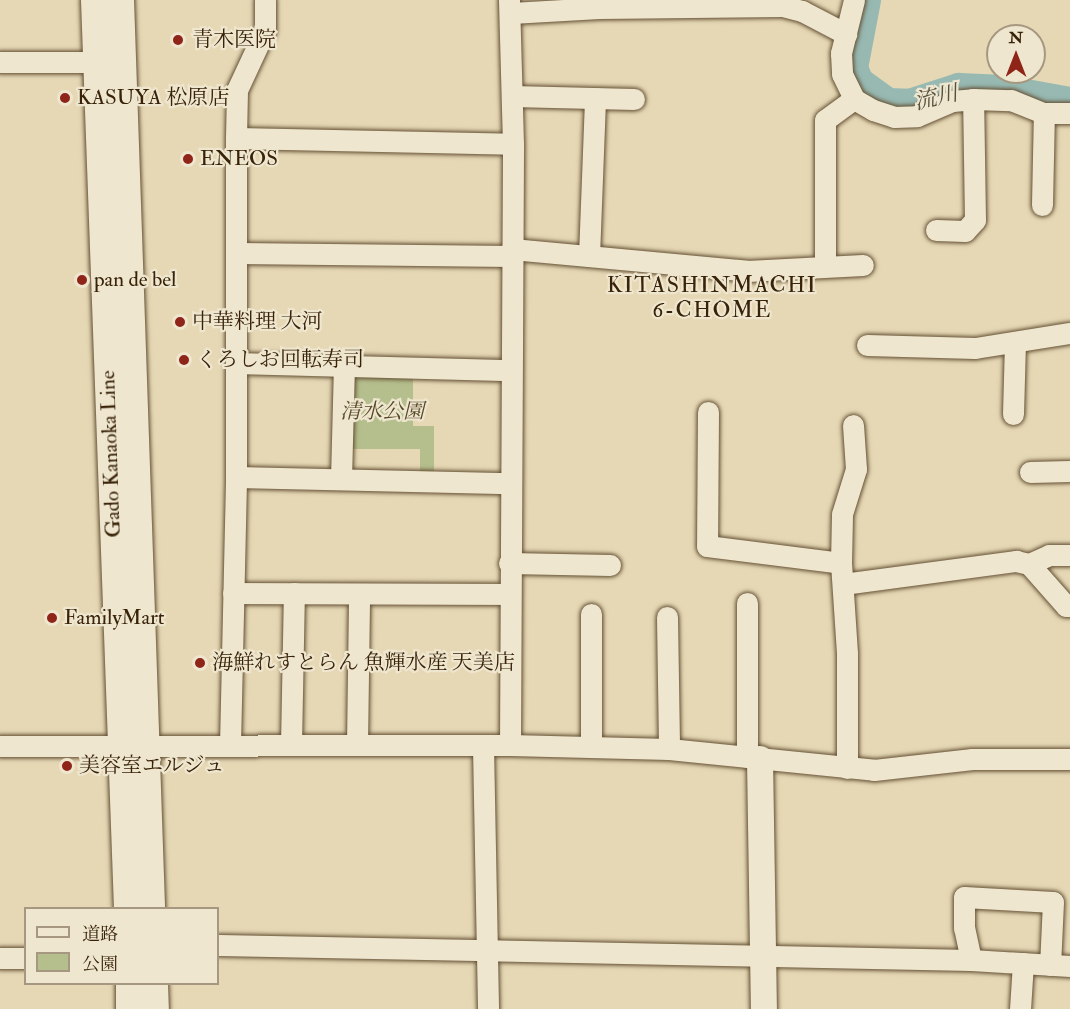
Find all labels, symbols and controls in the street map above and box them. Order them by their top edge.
north arrow [986,24,1046,84]
place label: 青木医院 [192,27,276,53]
text: N [1009,28,1023,48]
marker: 青木医院 [169,31,187,49]
water label: 流川 [912,80,960,116]
place label: KASUYA 松原店 [77,85,229,111]
marker: KASUYA 松原店 [58,91,72,105]
place label: ENEOS [200,146,278,172]
marker: ENEOS [181,152,195,166]
place label: pan de bel [94,267,176,293]
district label: KITASHINMACHI 6-CHOME [607,272,817,324]
marker: pan de bel [75,273,89,287]
place label: 中華料理 大河 [192,309,322,335]
marker: 中華料理 大河 [173,315,187,329]
place label: くろしお回転寿司 [196,347,364,373]
marker: くろしお回転寿司 [177,353,191,367]
street label: Gado Kanaoka Line [95,370,127,538]
park label: 清水公園 [340,399,424,425]
place label: FamilyMart [64,605,165,631]
marker: FamilyMart [45,611,59,625]
place label: 海鮮れすとらん 魚輝水産 天美店 [212,650,515,676]
marker: 海鮮れすとらん 魚輝水産 天美店 [193,656,207,670]
place label: 美容室エルジュ [79,753,226,779]
marker: 美容室エルジュ [60,759,74,773]
legend [24,907,219,985]
text: 道路 [82,923,118,946]
text: 公園 [82,953,118,976]

